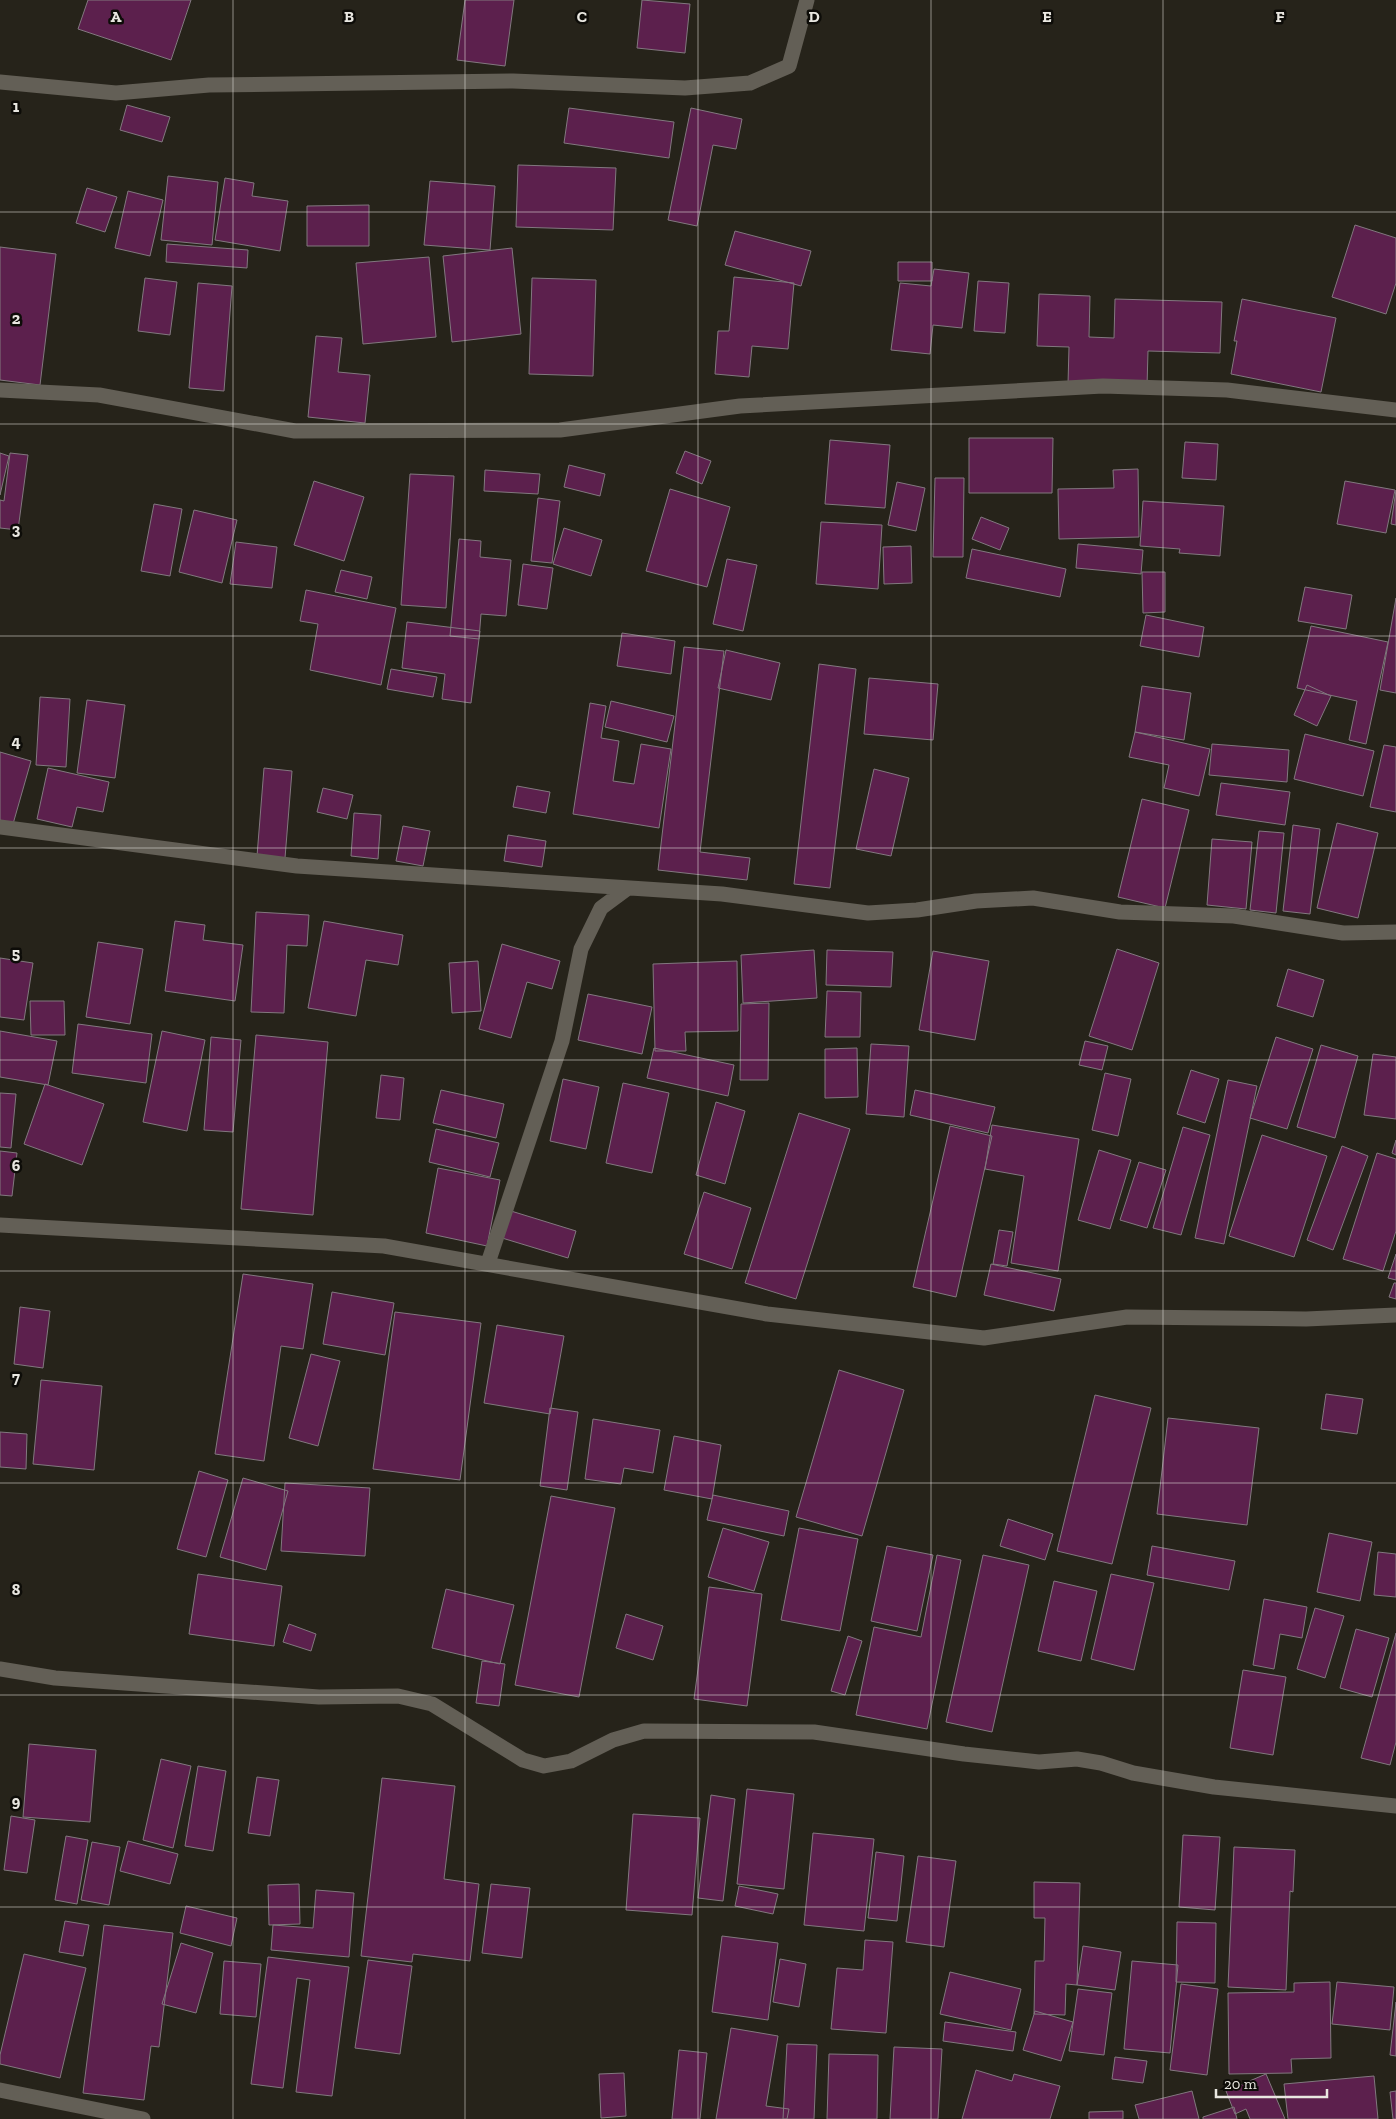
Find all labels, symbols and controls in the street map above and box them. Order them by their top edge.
text: A [111,7,122,26]
text: B [344,7,354,26]
text: C [577,7,587,26]
text: D [808,7,820,26]
text: E [1042,7,1052,26]
text: F [1275,7,1285,26]
text: 1 [13,97,20,116]
text: 2 [12,309,21,328]
text: 3 [12,520,21,539]
text: 4 [11,732,21,751]
text: 5 [12,944,20,963]
text: 6 [12,1156,21,1175]
text: 7 [12,1368,20,1387]
text: 8 [12,1580,21,1599]
text: 9 [12,1792,21,1811]
scale bar [1216,2066,1327,2098]
text: 20 m [1224,2075,1257,2093]

